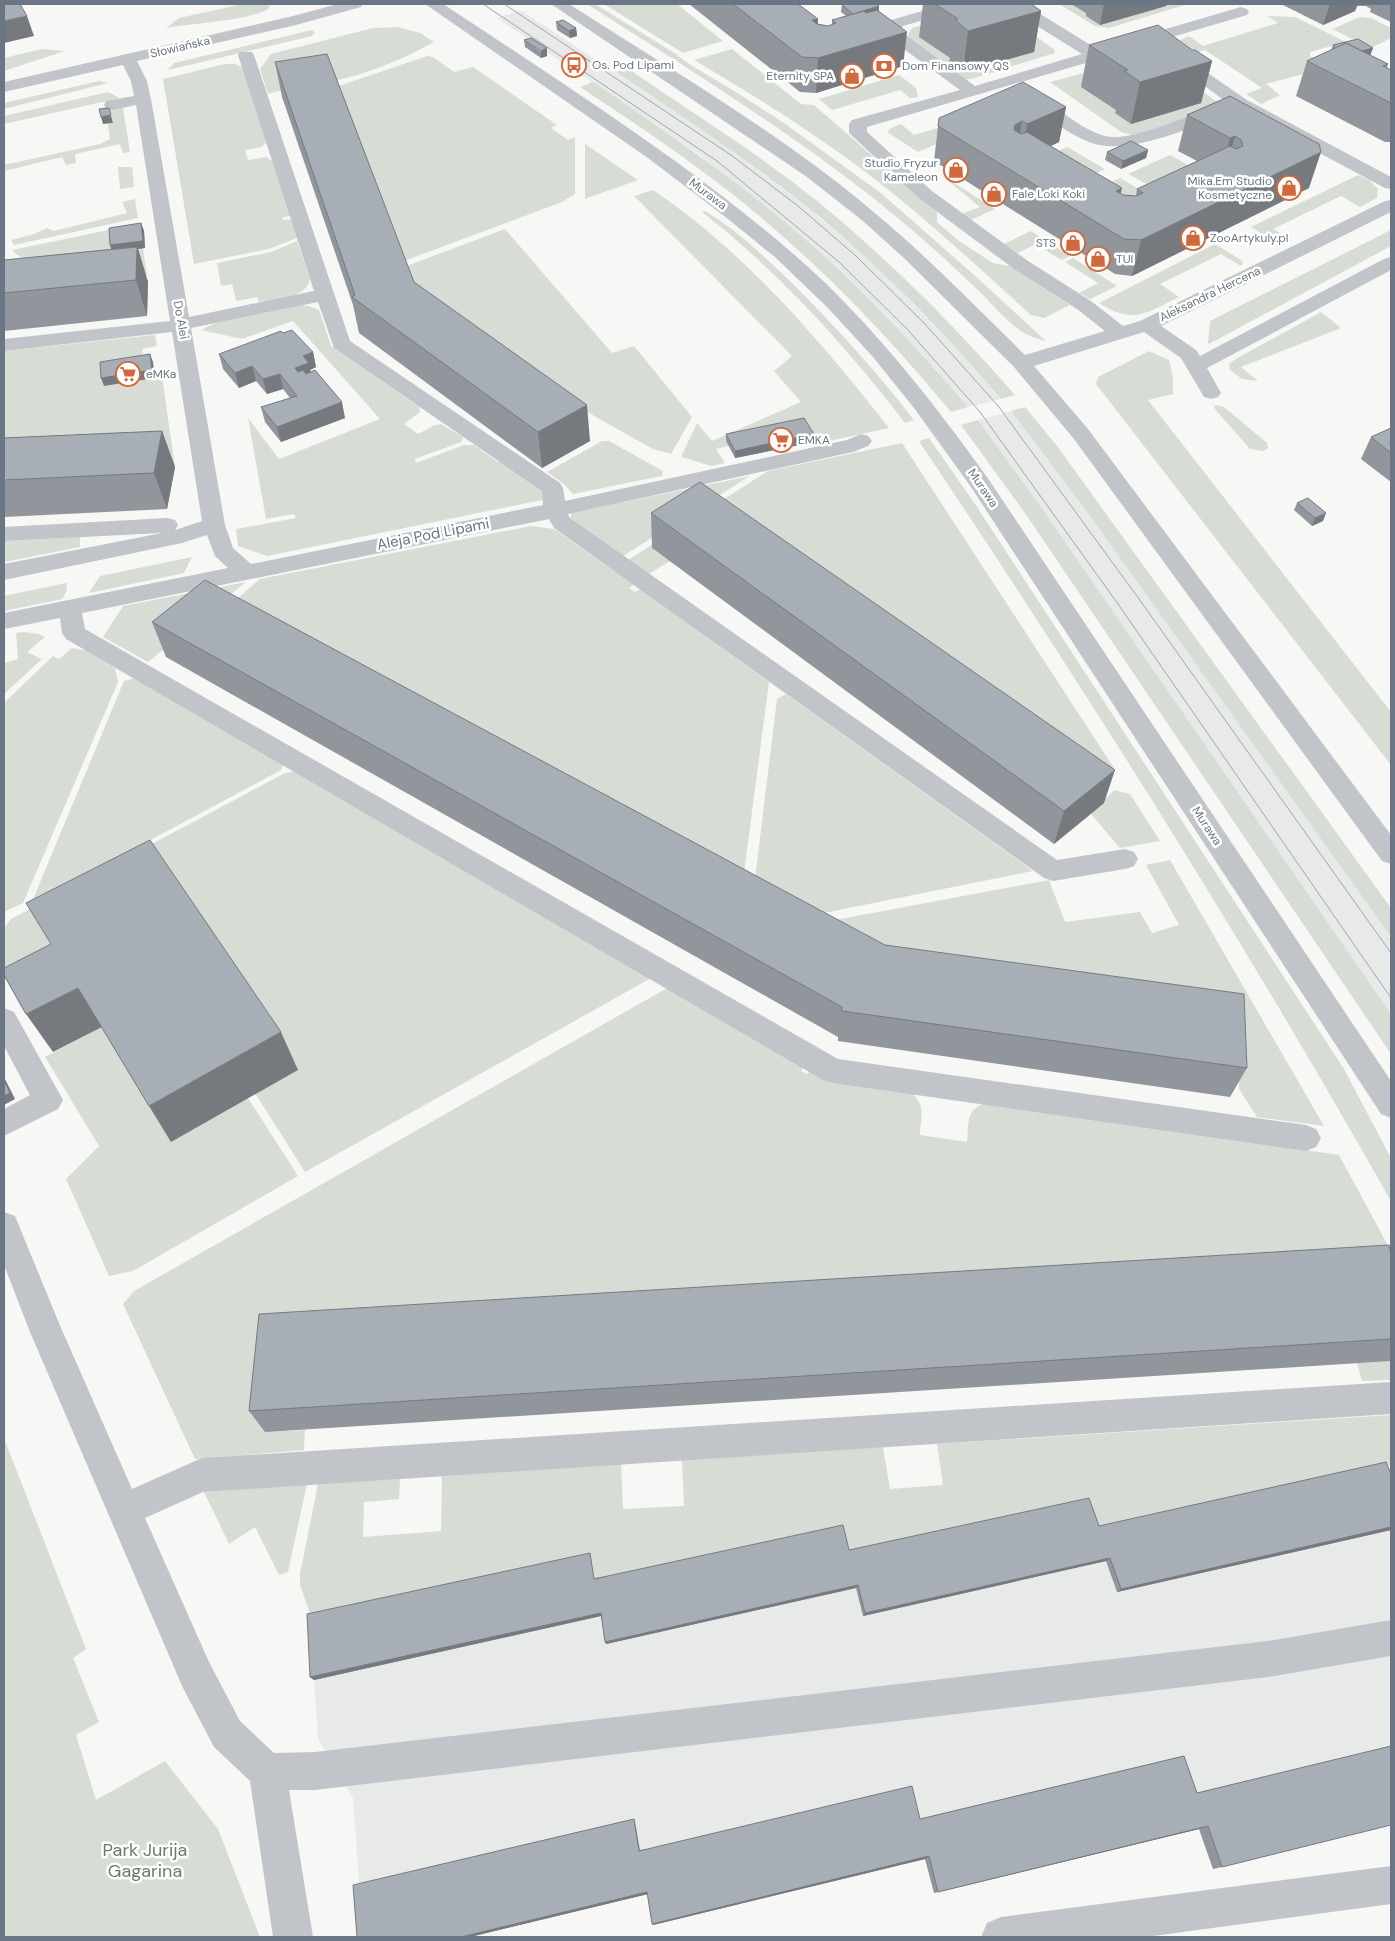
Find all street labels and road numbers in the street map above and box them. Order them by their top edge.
street label: Słowiańska [149,32,211,62]
street label: Murawa [686,175,730,213]
street label: Aleksandra Hercena [1157,263,1263,325]
street label: Do Alei [170,299,192,341]
street label: Murawa [964,466,1002,510]
street label: Aleja Pod Lipami [375,513,491,555]
street label: Murawa [1189,803,1225,849]

